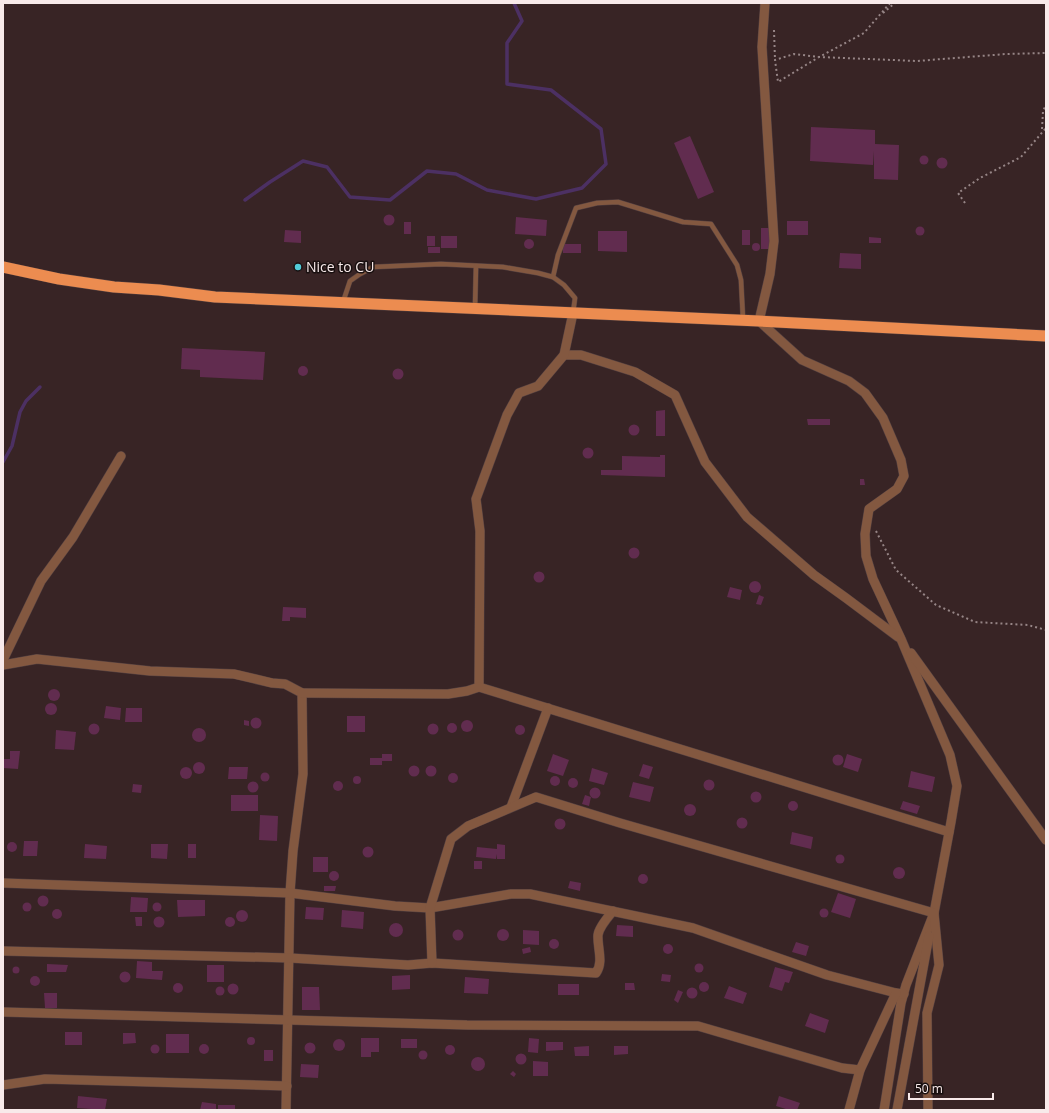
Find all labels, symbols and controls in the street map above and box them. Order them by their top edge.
place label: Nice to CU [306,257,374,276]
marker: Nice to CU [293,262,303,272]
scale bar [909,1075,993,1101]
text: 50 m [915,1080,943,1097]

